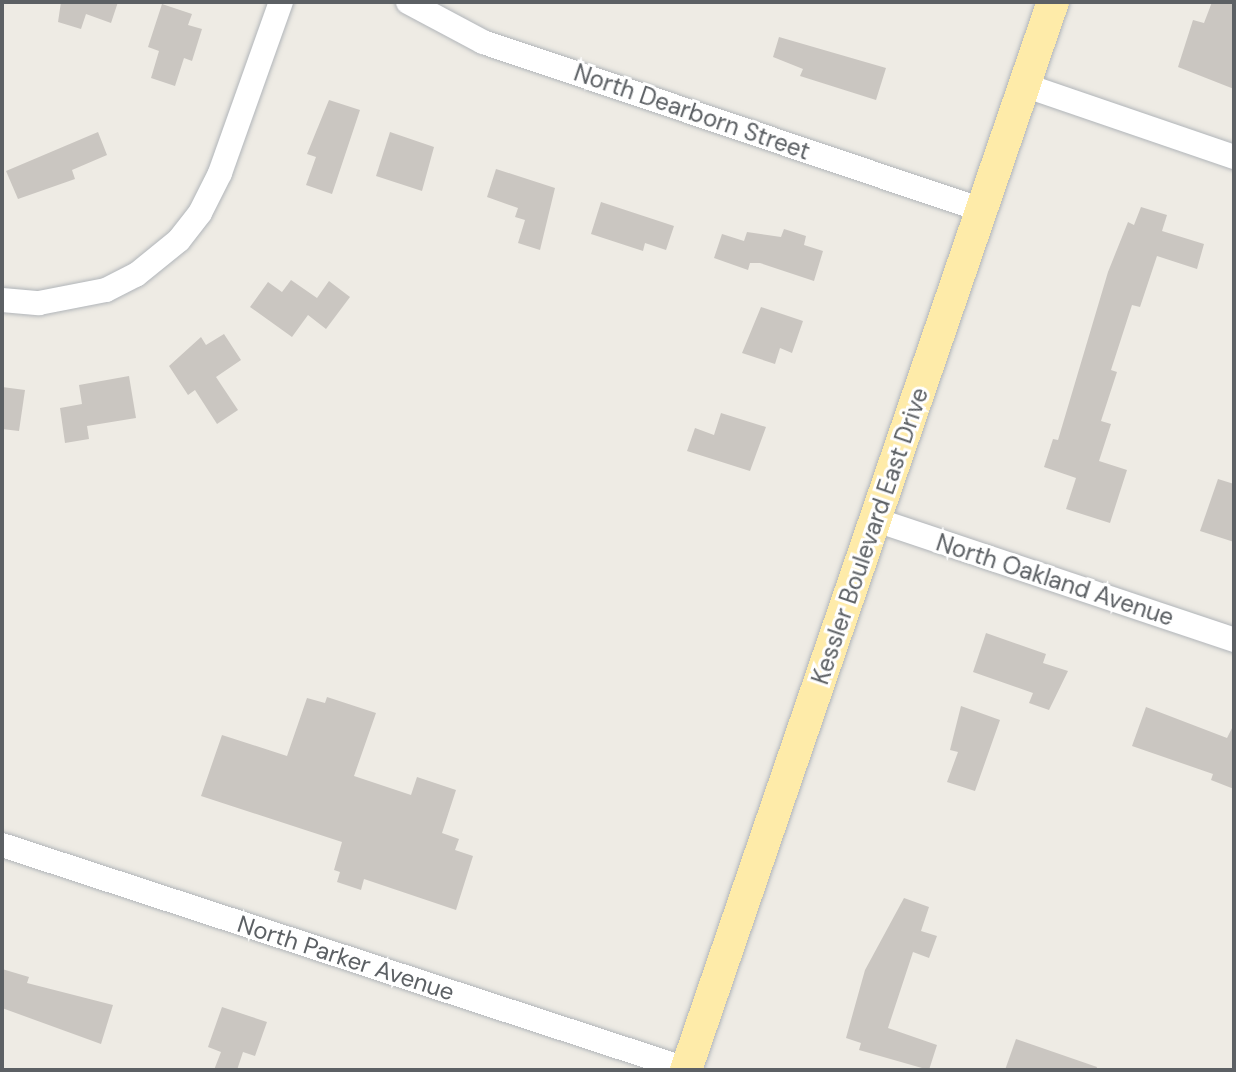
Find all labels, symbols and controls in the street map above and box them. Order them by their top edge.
street label: North Dearborn Street [570,58,814,166]
street label: Kessler Boulevard East Drive [806,384,934,688]
street label: North Oakland Avenue [933,528,1177,632]
street label: North Parker Avenue [234,909,458,1007]

